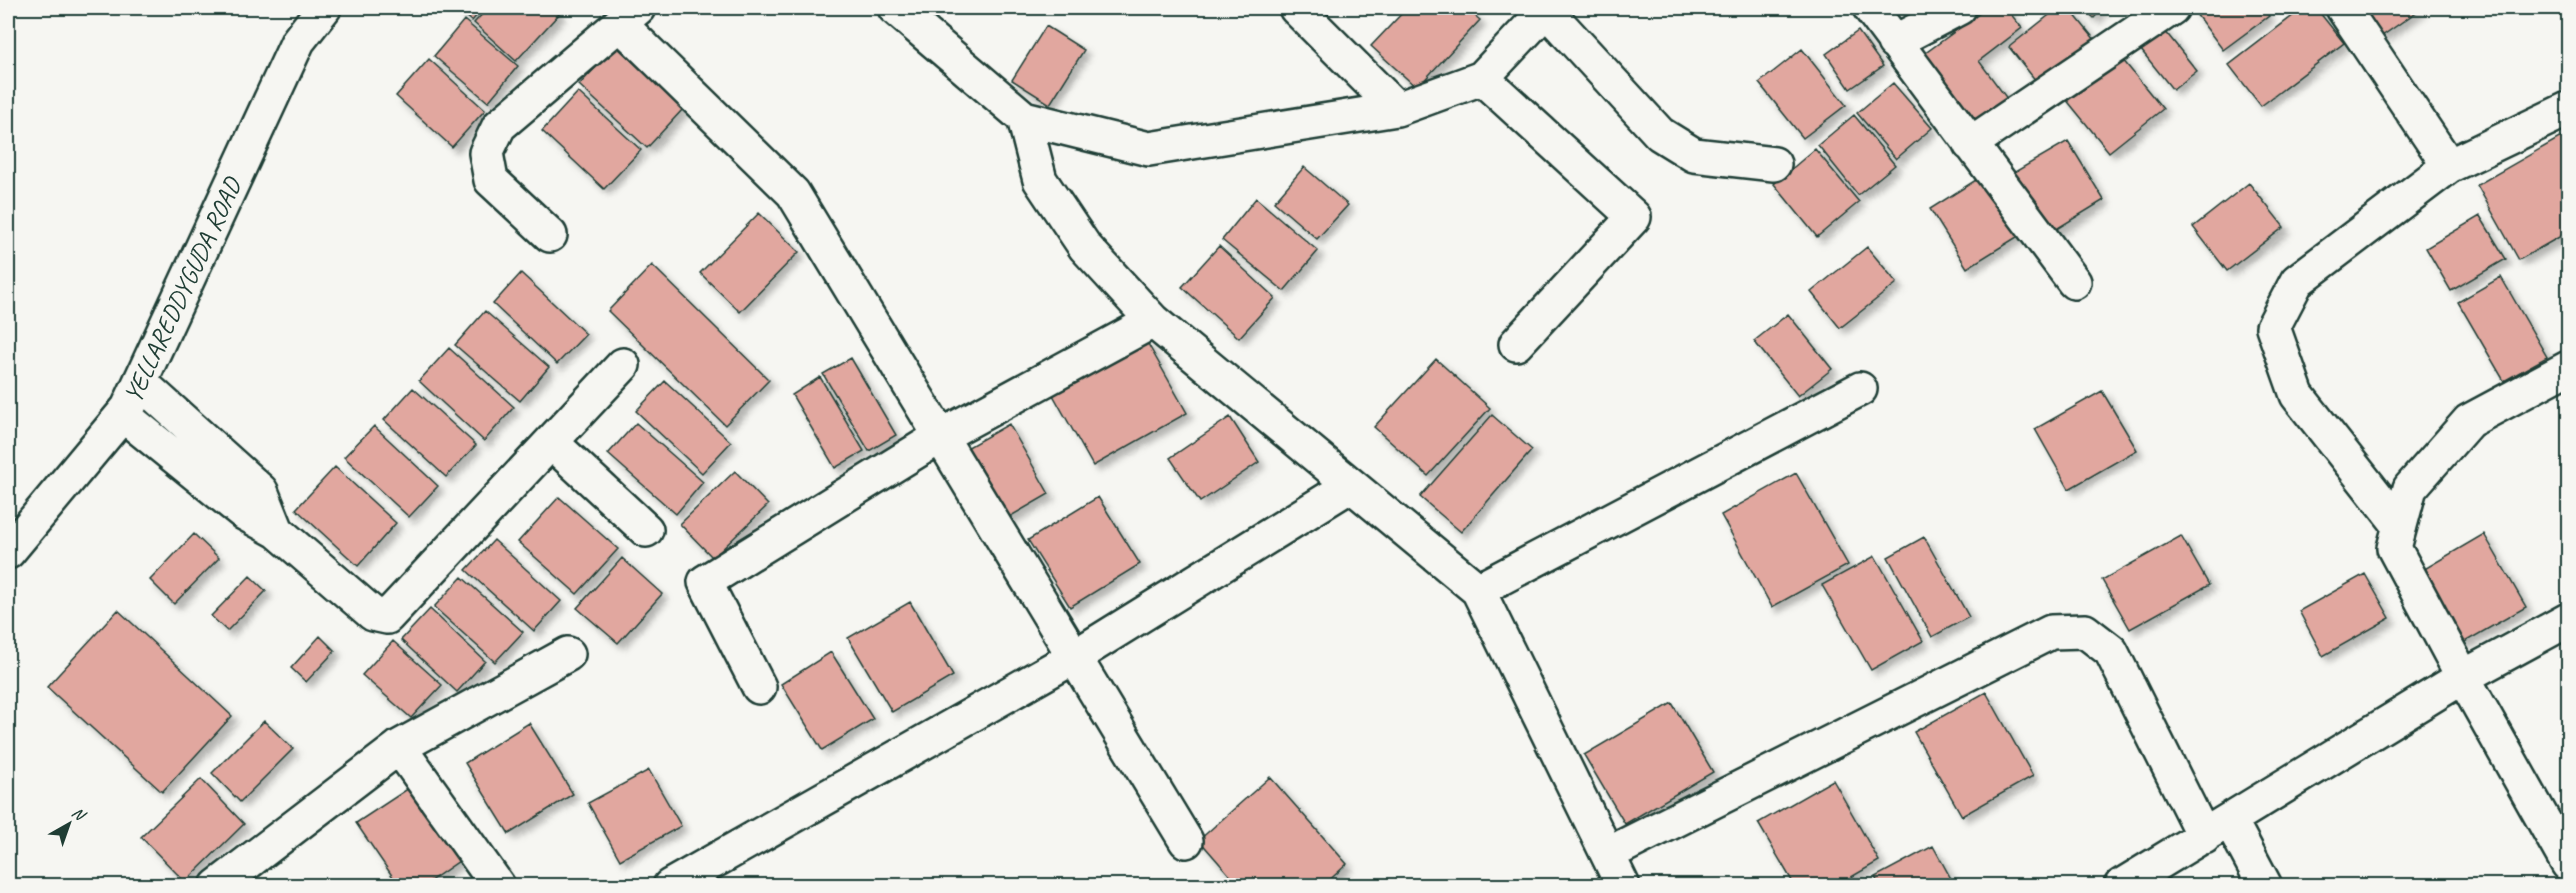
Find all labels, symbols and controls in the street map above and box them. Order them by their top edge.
street label: YELLAREDDYGUDA ROAD [116,171,250,408]
north arrow [39,794,99,854]
text: N [68,802,91,826]

